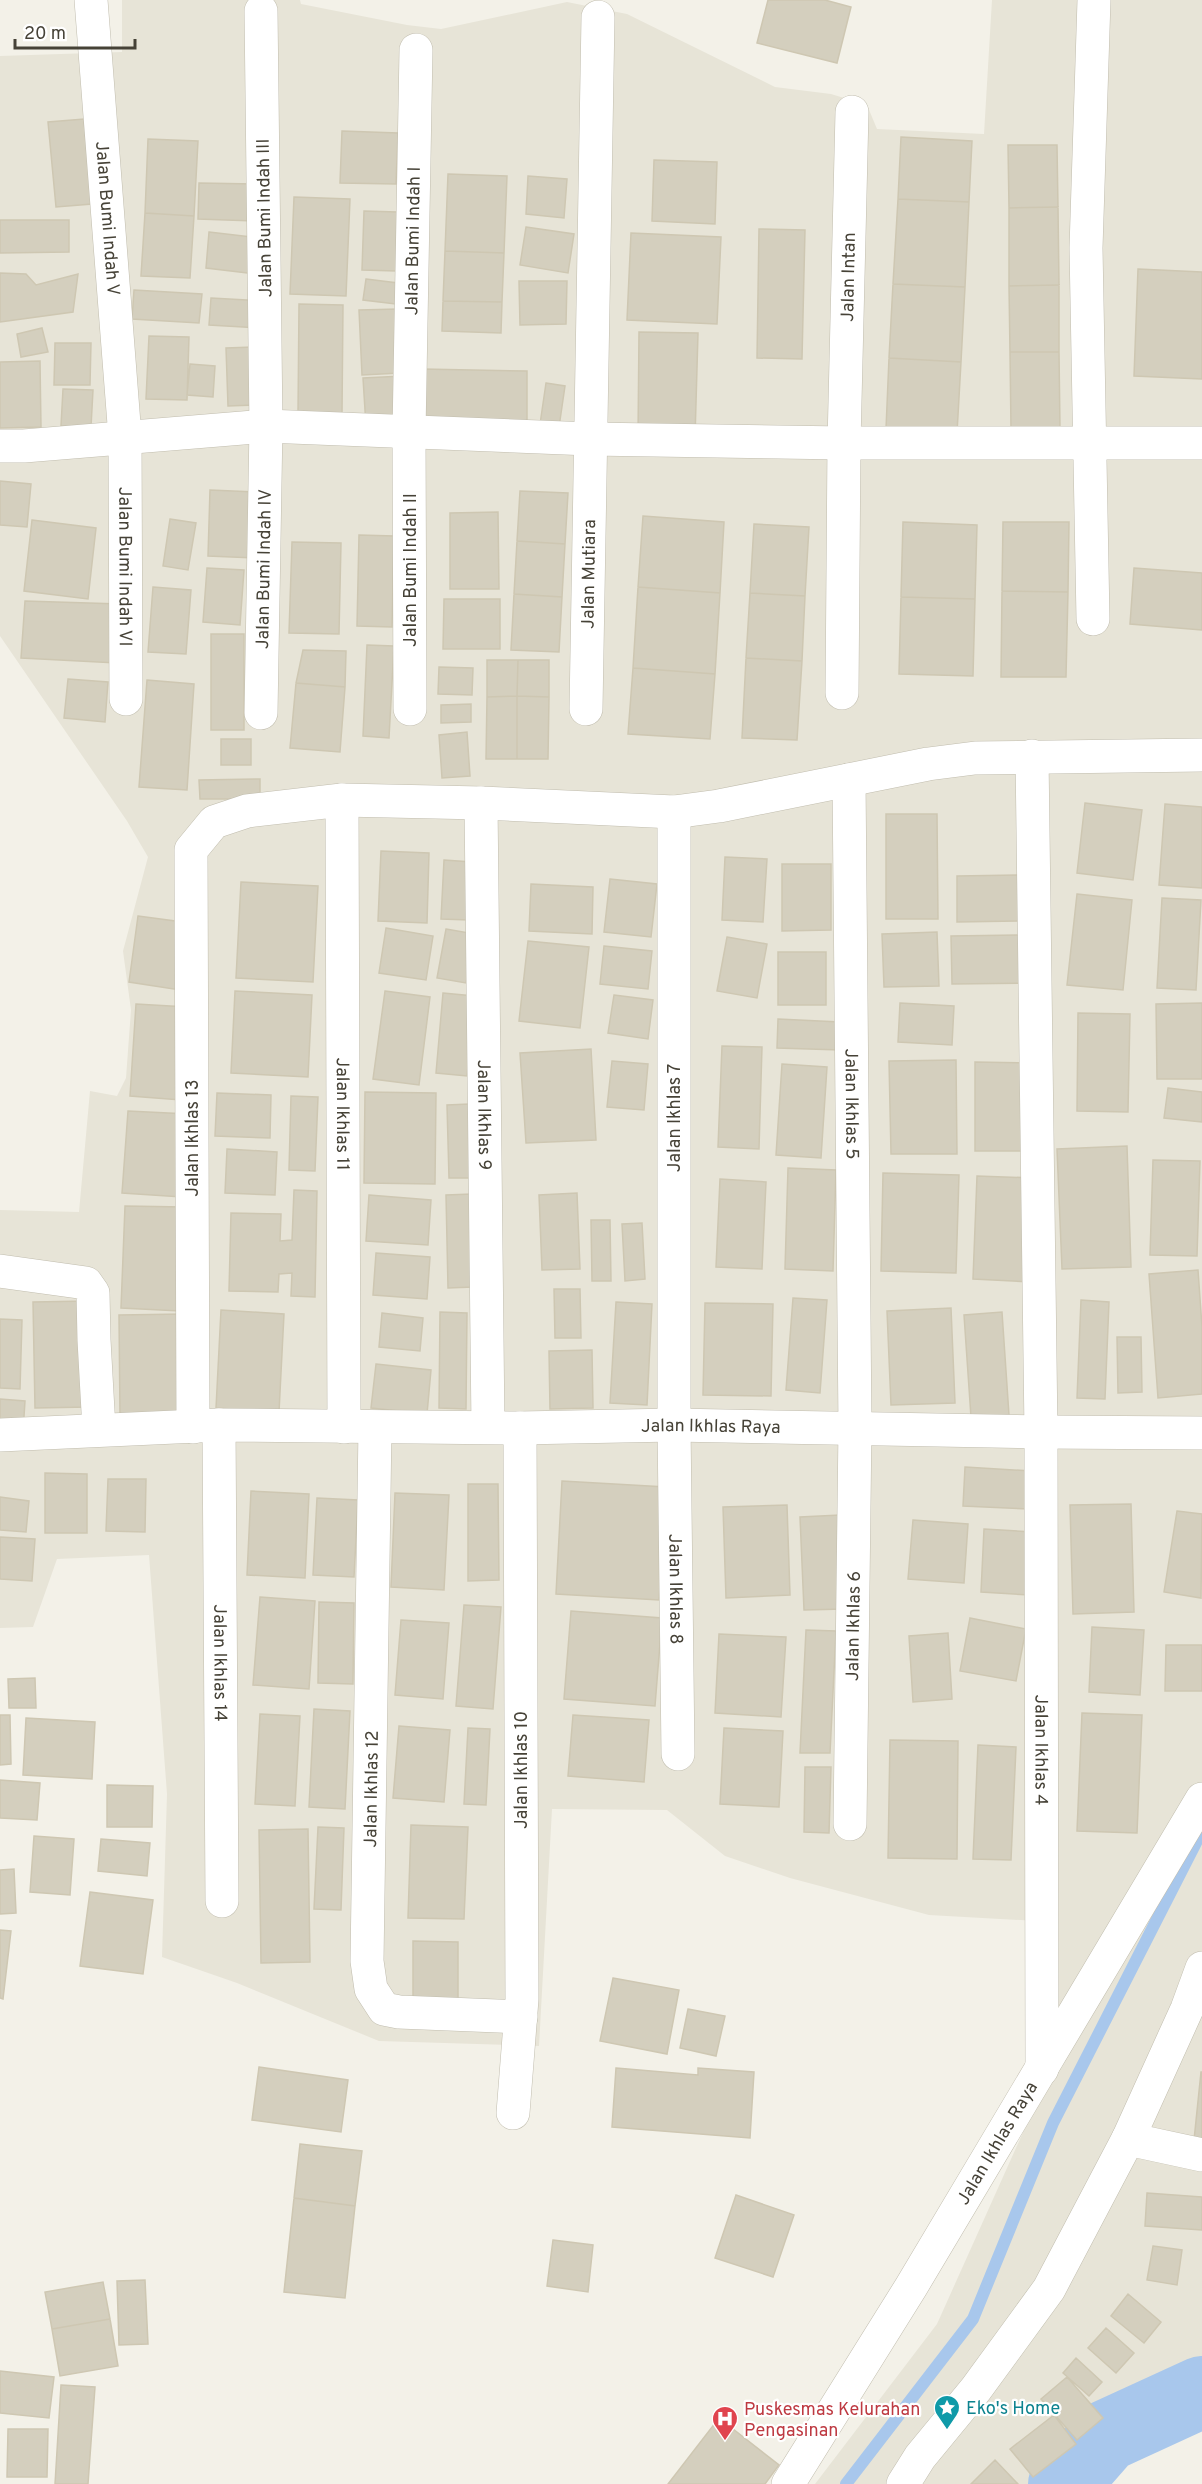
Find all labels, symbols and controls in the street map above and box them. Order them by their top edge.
scale bar [15,12,135,50]
text: 20 m [24,23,66,46]
street label: Jalan Bumi Indah III [253,138,278,298]
street label: Jalan Bumi Indah V [89,140,124,296]
street label: Jalan Bumi Indah I [401,166,427,316]
street label: Jalan Intan [837,232,862,322]
street label: Jalan Bumi Indah VI [112,487,136,647]
street label: Jalan Bumi Indah IV [252,489,278,649]
street label: Jalan Bumi Indah II [400,493,423,647]
street label: Jalan Mutiara [577,519,602,629]
street label: Jalan Ikhlas 5 [838,1048,863,1160]
street label: Jalan Ikhlas 11 [330,1057,353,1171]
street label: Jalan Ikhlas 9 [471,1060,495,1170]
street label: Jalan Ikhlas 7 [664,1064,687,1172]
street label: Jalan Ikhlas 13 [182,1079,205,1197]
street label: Jalan Ikhlas Raya [641,1415,781,1440]
street label: Jalan Ikhlas 8 [662,1533,687,1645]
street label: Jalan Ikhlas 6 [842,1571,867,1681]
street label: Jalan Ikhlas 14 [207,1604,231,1722]
street label: Jalan Ikhlas 4 [1028,1694,1052,1805]
street label: Jalan Ikhlas 10 [511,1711,534,1829]
street label: Jalan Ikhlas 12 [360,1730,385,1848]
street label: Jalan Ikhlas Raya [953,2078,1044,2210]
place icon: Eko's Home [932,2393,962,2431]
place label: Eko's Home [966,2398,1060,2421]
place label: Puskesmas Kelurahan Pengasinan [744,2399,920,2443]
hospital icon: Puskesmas Kelurahan Pengasinan [710,2404,740,2442]

